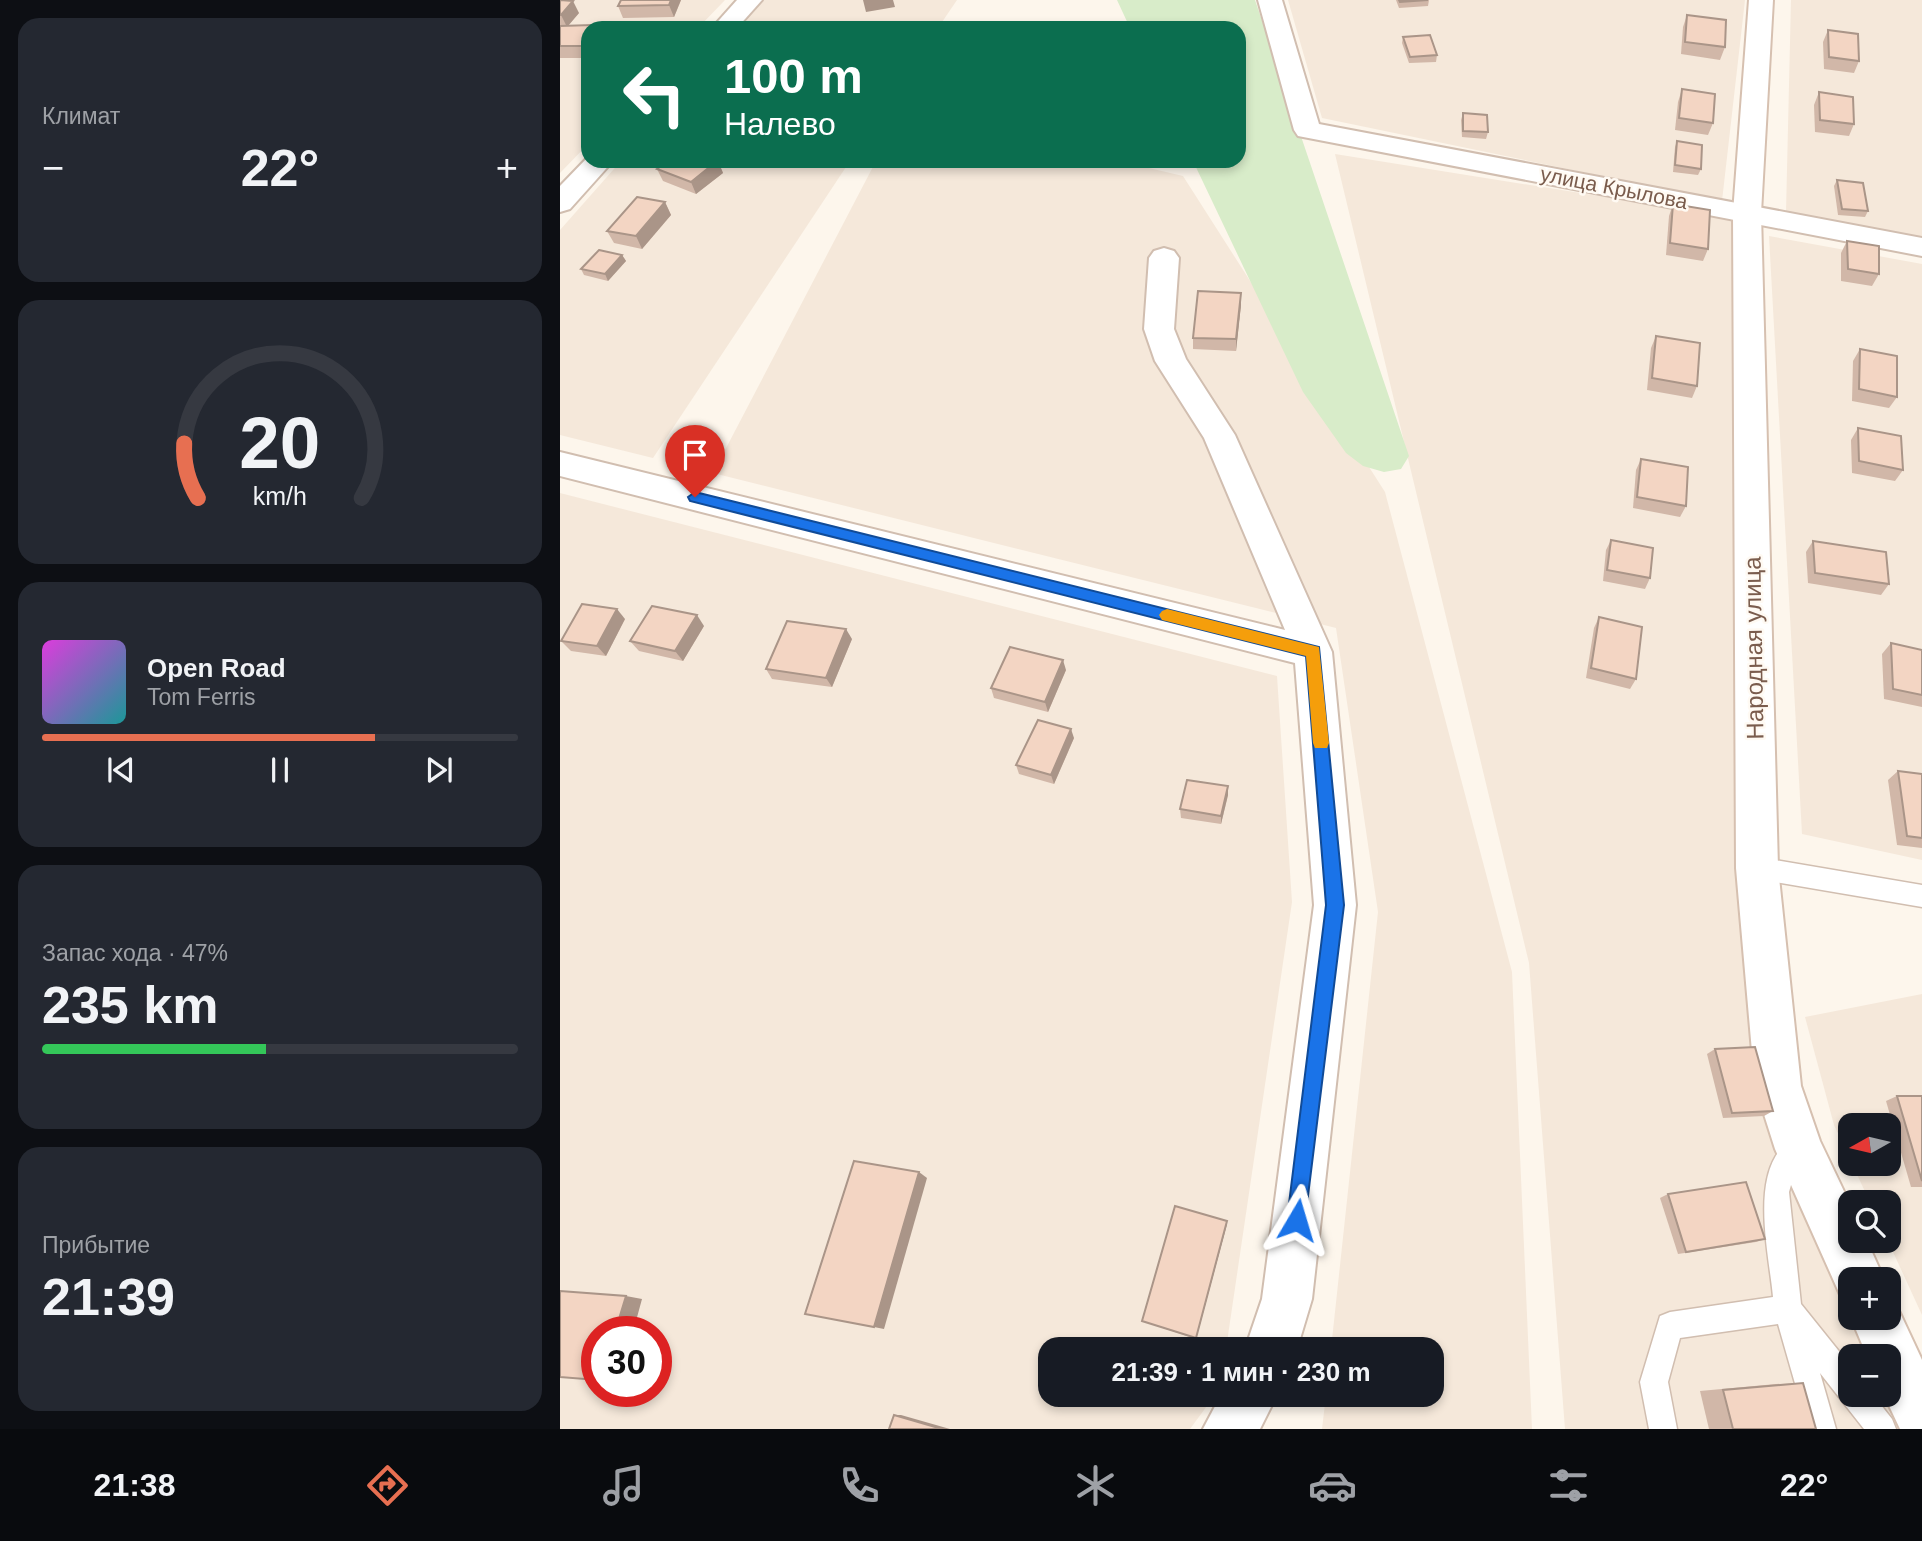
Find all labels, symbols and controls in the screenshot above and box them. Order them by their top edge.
icon: left [609,49,700,140]
text: 100 m [724,49,863,103]
text: Климат [42,103,120,129]
text: Налево [724,106,836,142]
text: 22° [241,139,319,197]
text: − [42,147,64,189]
text: + [496,147,518,189]
street label: улица Крылова [1539,162,1690,213]
text: 20 [240,403,320,484]
pin [665,425,725,497]
icon: arrive [676,436,714,474]
text: km/h [253,482,307,510]
street label: Народная улица [1738,556,1769,740]
text: Open Road [147,653,286,683]
text: Tom Ferris [147,684,256,710]
icon: previous [102,751,140,789]
icon: pause [261,751,299,789]
icon: next [420,751,458,789]
text: Запас хода · 47% [42,940,228,966]
text: 235 km [42,976,218,1034]
north arrow [1838,1113,1900,1176]
map controls [1838,1113,1901,1407]
position arrow [1260,1183,1334,1257]
button: search [1838,1190,1901,1253]
text: Прибытие [42,1232,150,1258]
button: + [1838,1267,1901,1330]
text: 21:39 [42,1268,175,1326]
speed limit sign: 30 [581,1316,672,1407]
button: − [1838,1344,1901,1407]
text: 21:39 · 1 мин · 230 m [1111,1357,1371,1387]
icon: directions [363,1461,412,1510]
icon: music [599,1461,648,1510]
icon: phone [835,1461,884,1510]
icon: climate [1071,1461,1120,1510]
icon: car [1308,1461,1357,1510]
icon: filters [1544,1461,1593,1510]
text: 21:38 [94,1467,175,1503]
text: 22° [1780,1467,1828,1503]

